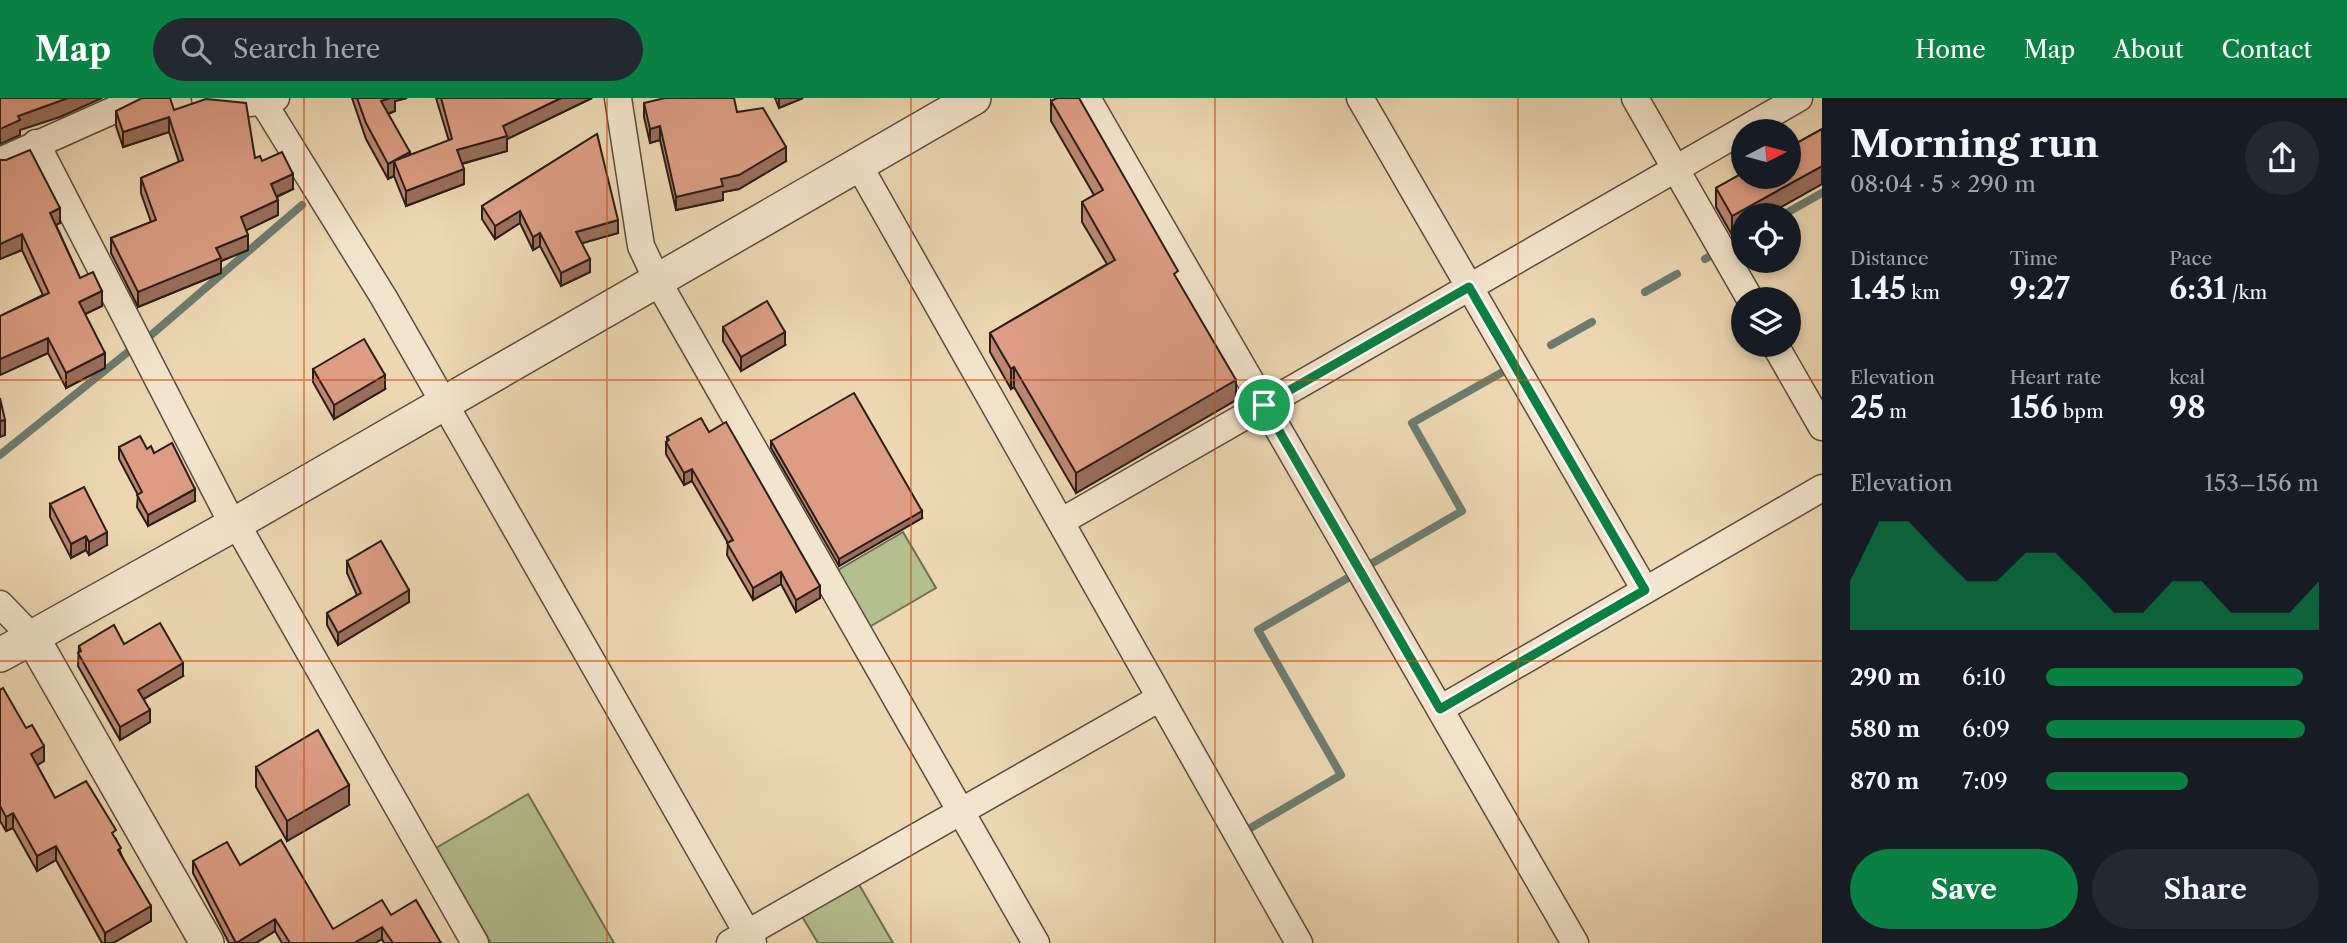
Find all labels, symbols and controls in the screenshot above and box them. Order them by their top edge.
search box [153,18,643,81]
text: Map [35,29,111,70]
icon: search [177,30,215,68]
text: Search here [233,33,380,65]
text: Home [1915,35,1986,64]
text: Map [2024,35,2075,64]
text: About [2113,35,2184,64]
text: Contact [2222,35,2312,64]
north arrow [1731,119,1801,189]
map controls [1731,119,1801,357]
text: Morning run [1850,120,2099,167]
button: share [2245,121,2319,195]
text: 08:04 · 5 × 290 m [1850,170,2036,198]
button: locate [1731,203,1801,273]
text: Distance [1850,247,1929,270]
text: Time [2010,247,2058,270]
text: Pace [2169,247,2212,270]
text: 1.45 [1850,270,1906,307]
text: 9:27 [2010,270,2070,307]
text: 6:31 [2169,270,2227,307]
text: km [1906,281,1940,304]
text: /km [2227,281,2267,304]
button: layers [1731,287,1801,357]
text: Elevation [1850,366,1935,389]
text: Heart rate [2010,366,2101,389]
text: kcal [2169,366,2205,389]
pin [1234,375,1294,435]
icon: arrive [1245,386,1283,424]
text: 25 [1850,389,1884,426]
text: 156 [2010,389,2058,426]
text: 98 [2169,389,2206,426]
text: m [1884,400,1907,423]
text: bpm [2058,400,2104,423]
text: Elevation [1850,469,1953,497]
text: 153–156 m [2204,469,2319,497]
text: 290 m [1850,663,1921,691]
text: 6:10 [1962,663,2006,691]
text: 580 m [1850,715,1920,743]
text: 6:09 [1962,715,2010,743]
text: 870 m [1850,767,1920,795]
text: 7:09 [1962,767,2008,795]
button: Save [1850,849,2078,929]
button: Share [2092,849,2319,929]

